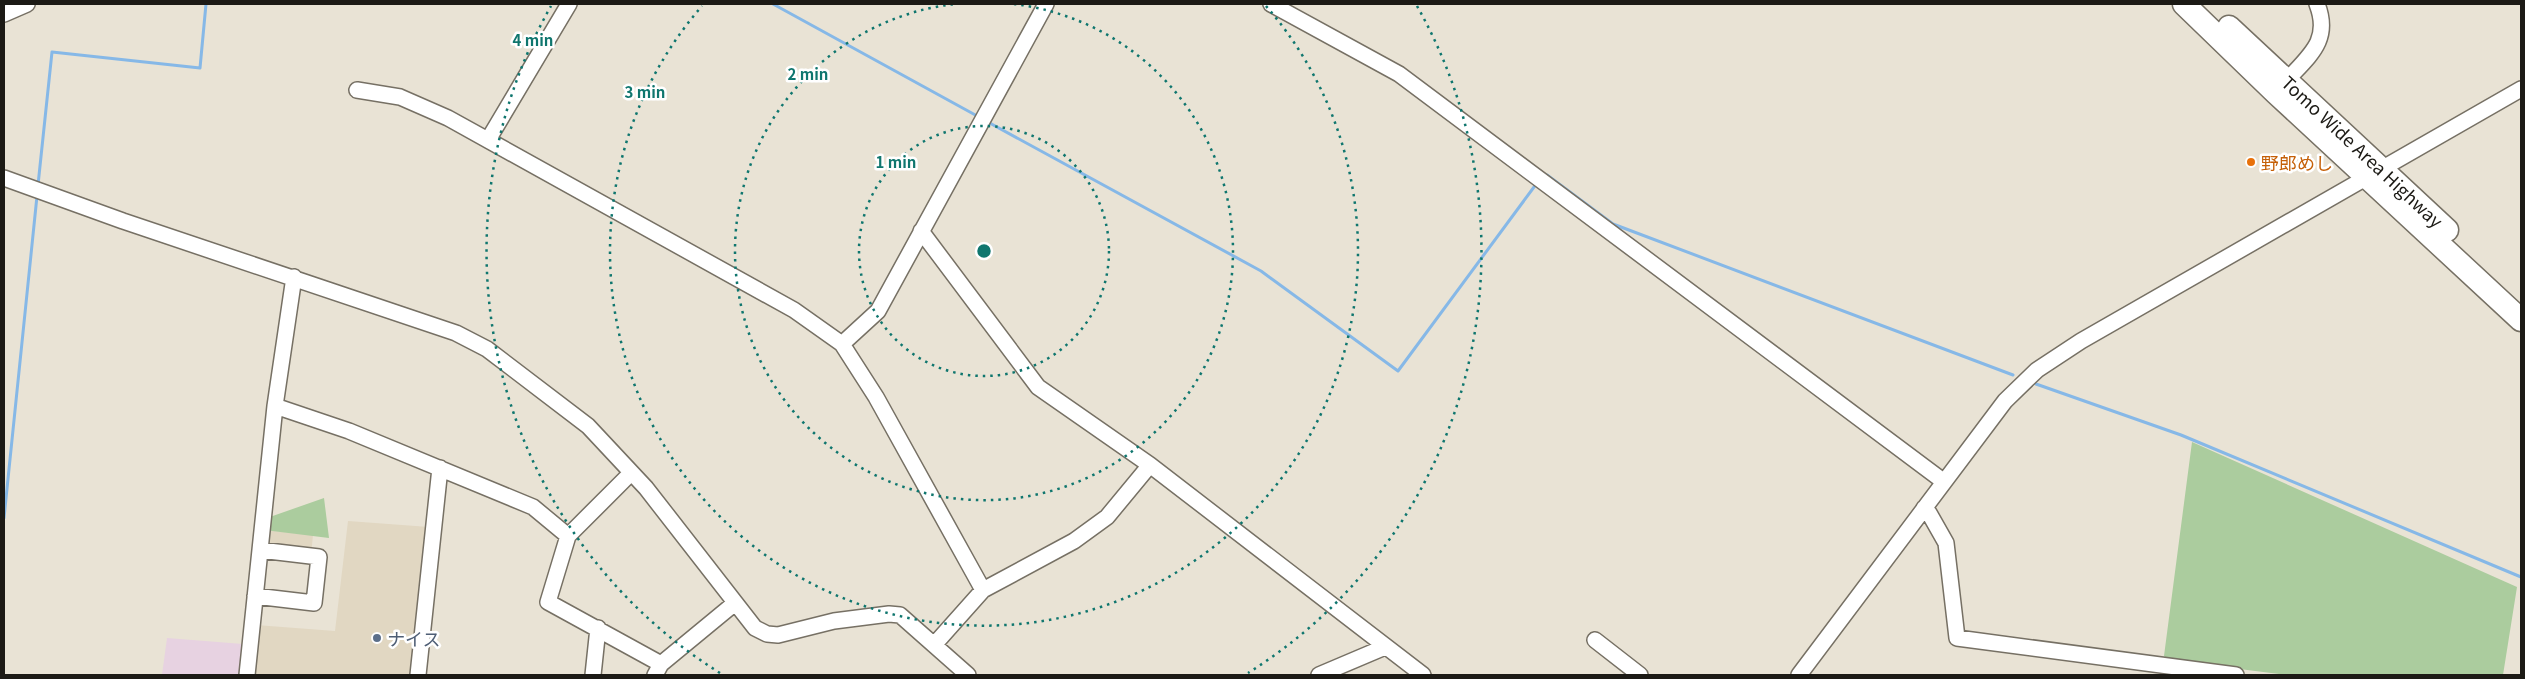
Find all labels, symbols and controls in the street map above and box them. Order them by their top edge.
text: 4 min [513,29,553,50]
text: 2 min [788,63,828,84]
street label: Tomo Wide Area Highway [2277,69,2450,233]
text: 3 min [625,81,665,102]
place label: 野郎めし [2261,149,2333,175]
text: 1 min [876,151,916,172]
marker: 野郎めし [2245,156,2257,168]
centre of rings [975,242,993,260]
place label: ナイス [387,625,440,651]
marker: ナイス [371,632,383,644]

